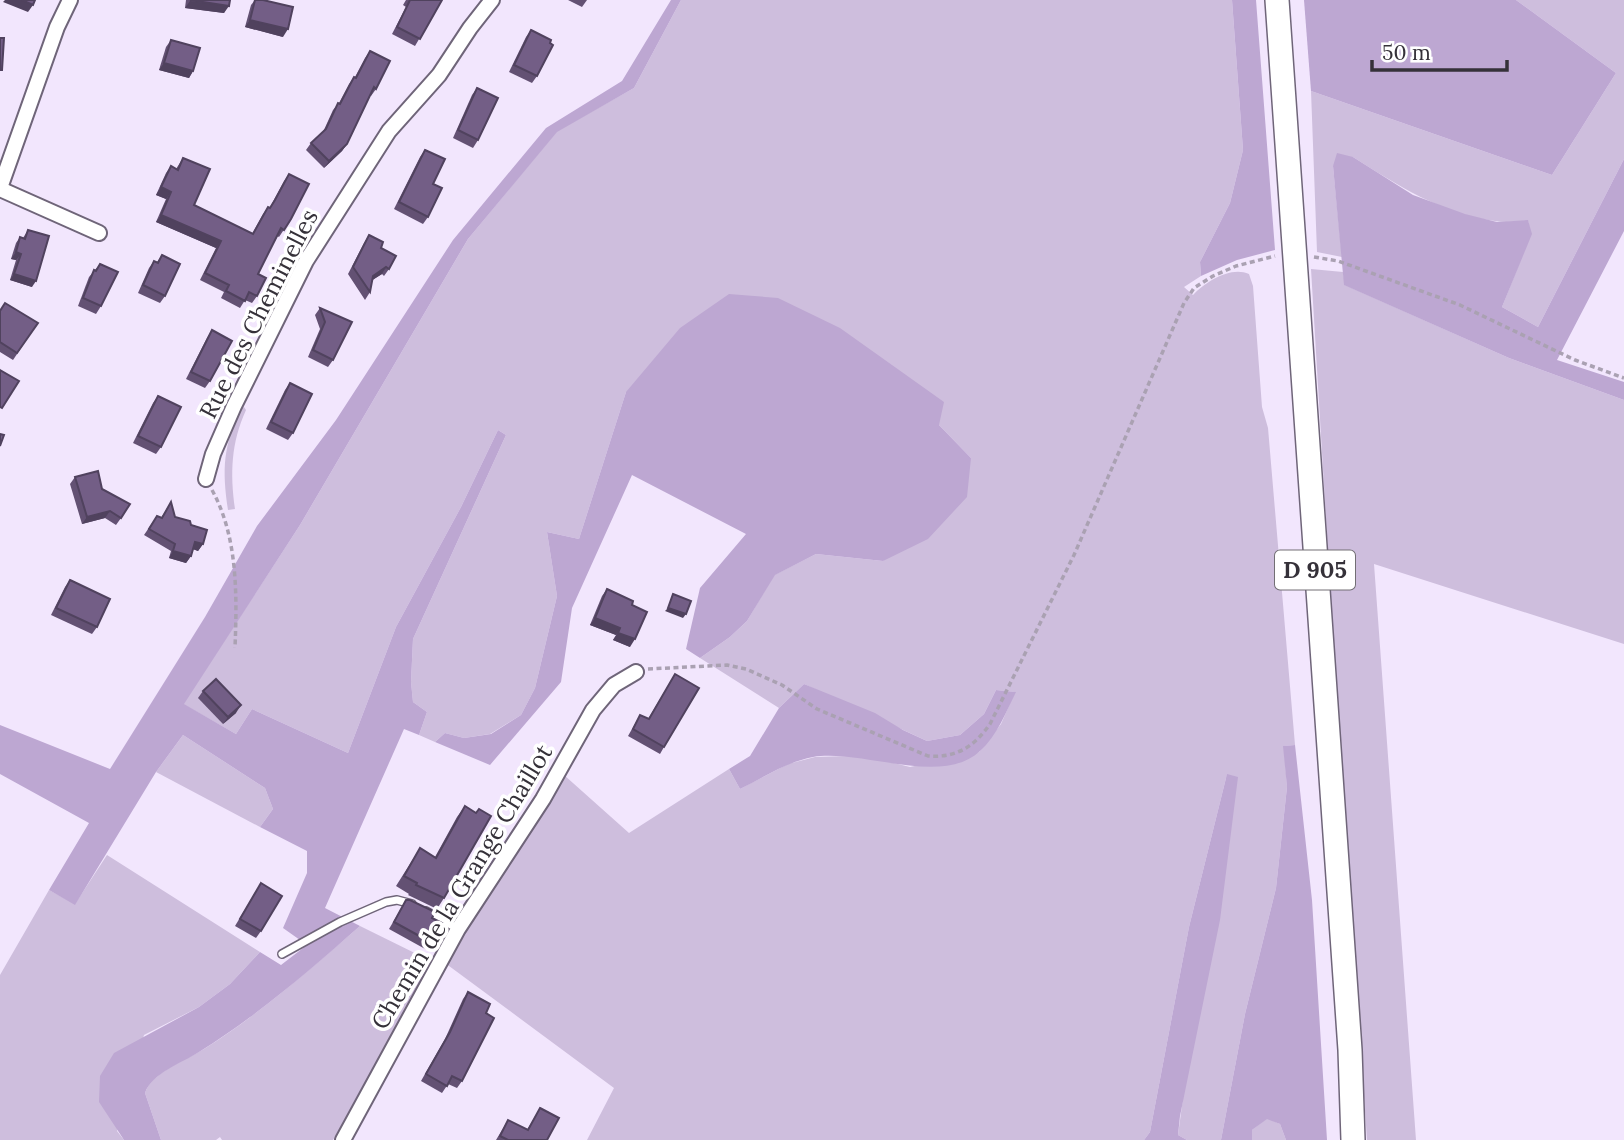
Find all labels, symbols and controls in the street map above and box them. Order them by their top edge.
scale bar [1372,28,1507,72]
text: 50 m [1382,39,1431,66]
street label: Rue des Cheminelles [192,204,325,424]
road number: D 905 [1275,550,1355,590]
street label: Chemin de la Grange Chaillot [364,738,559,1035]

